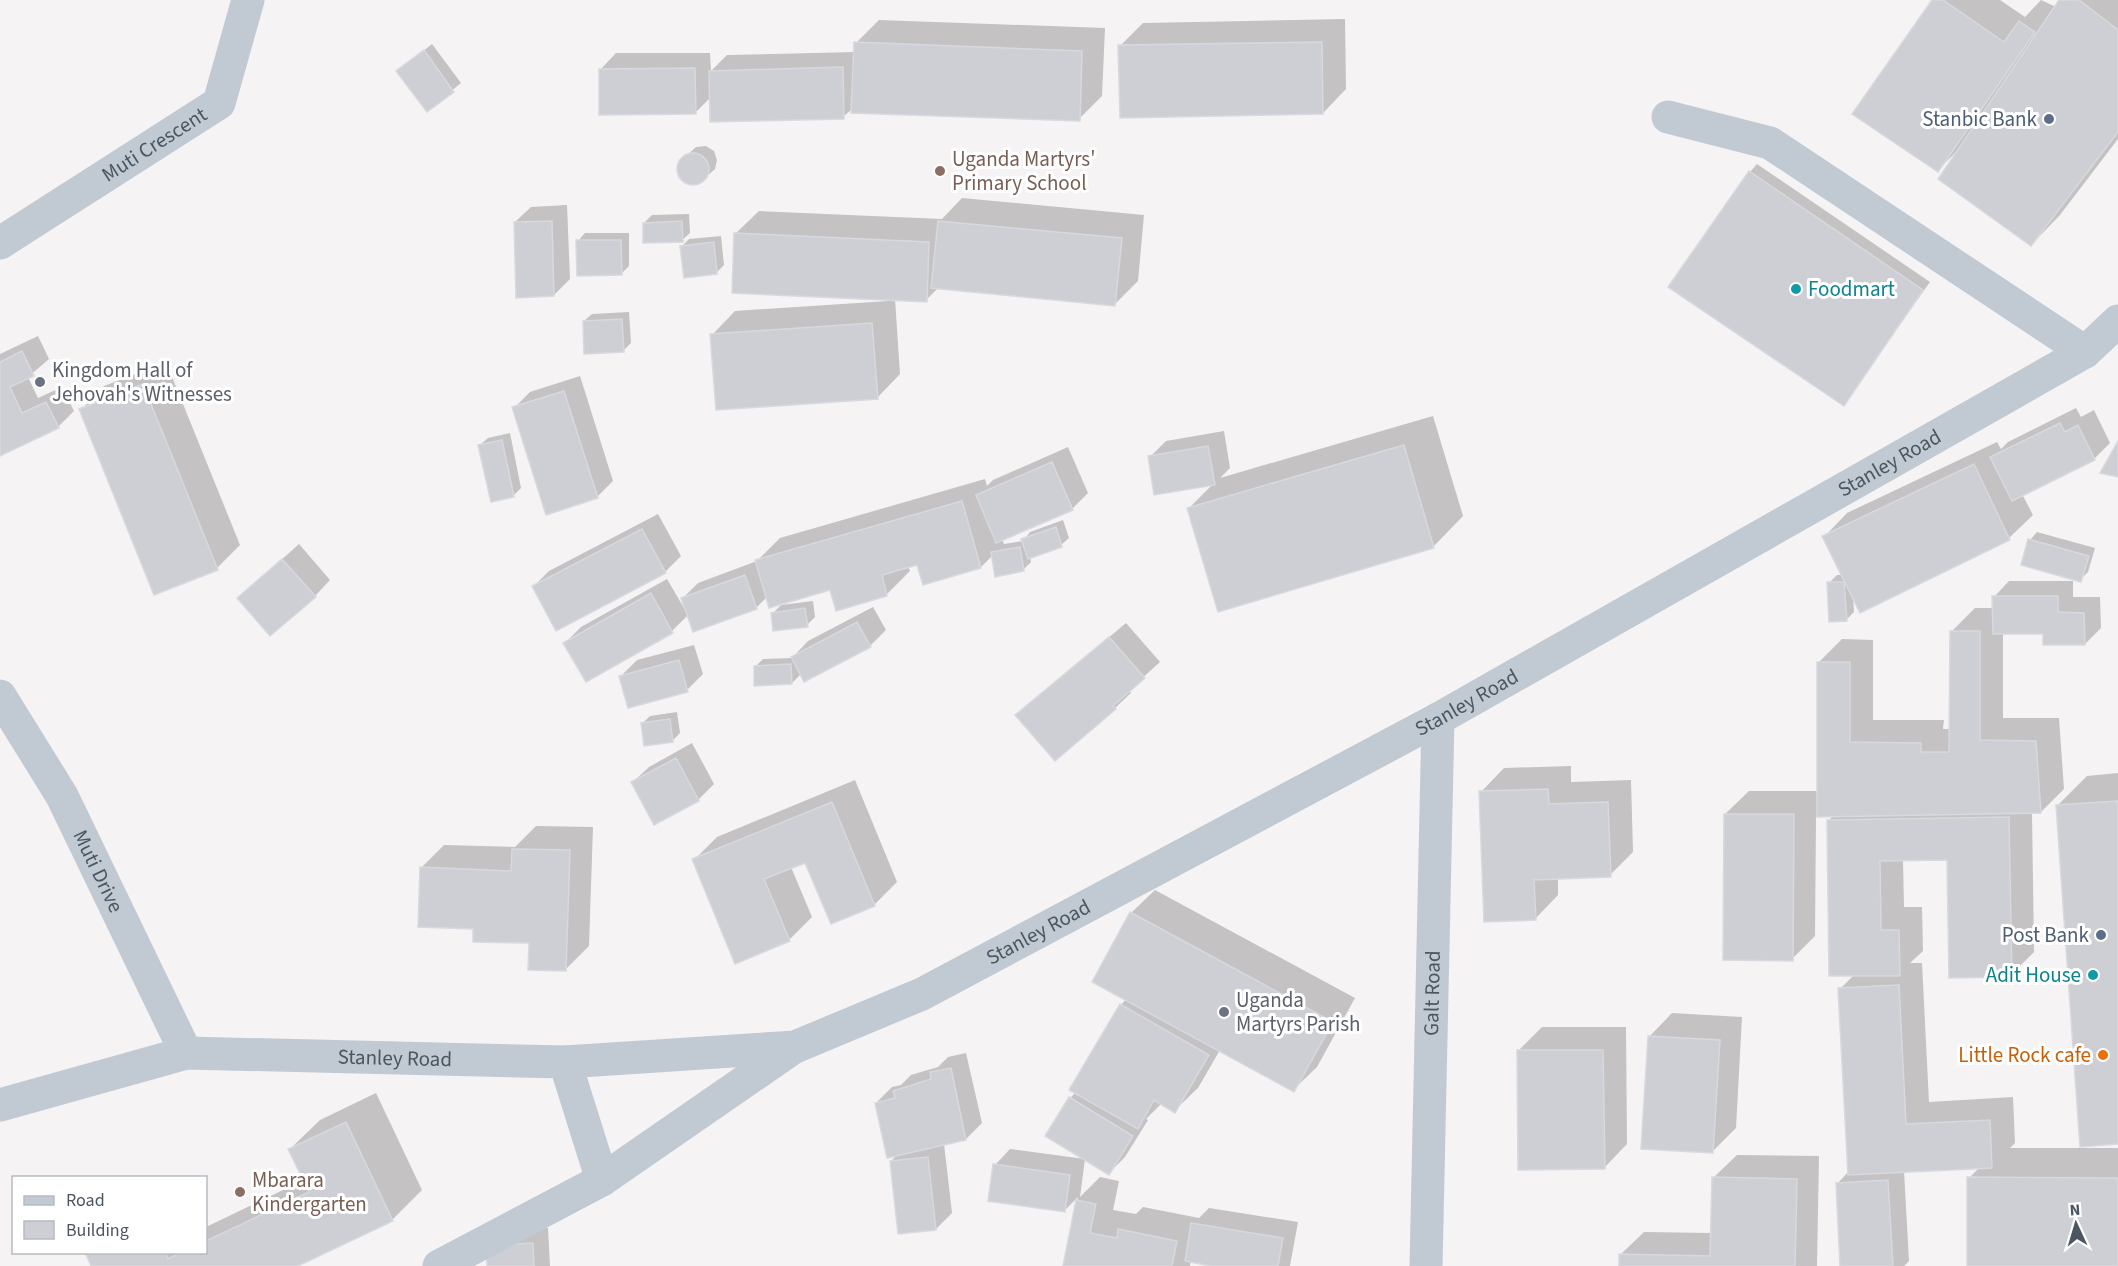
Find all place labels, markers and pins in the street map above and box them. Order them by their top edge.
place label: Stanbic Bank [1922,104,2038,134]
marker: Stanbic Bank [2042,112,2056,126]
place label: Uganda Martyrs' Primary School [952,144,1095,198]
marker: Uganda Martyrs' Primary School [933,164,947,178]
place label: Foodmart [1808,274,1895,304]
marker: Foodmart [1789,282,1803,296]
place label: Kingdom Hall of Jehovah's Witnesses [52,355,232,409]
marker: Kingdom Hall of Jehovah's Witnesses [33,375,47,389]
place label: Post Bank [2002,920,2090,950]
marker: Post Bank [2094,928,2108,942]
place label: Adit House [1986,960,2081,990]
marker: Adit House [2086,968,2100,982]
place label: Uganda Martyrs Parish [1236,985,1361,1039]
marker: Uganda Martyrs Parish [1217,1005,1231,1019]
place label: Little Rock cafe [1958,1040,2091,1070]
marker: Little Rock cafe [2096,1048,2110,1062]
place label: Mbarara Kindergarten [252,1165,367,1219]
marker: Mbarara Kindergarten [233,1185,247,1199]

